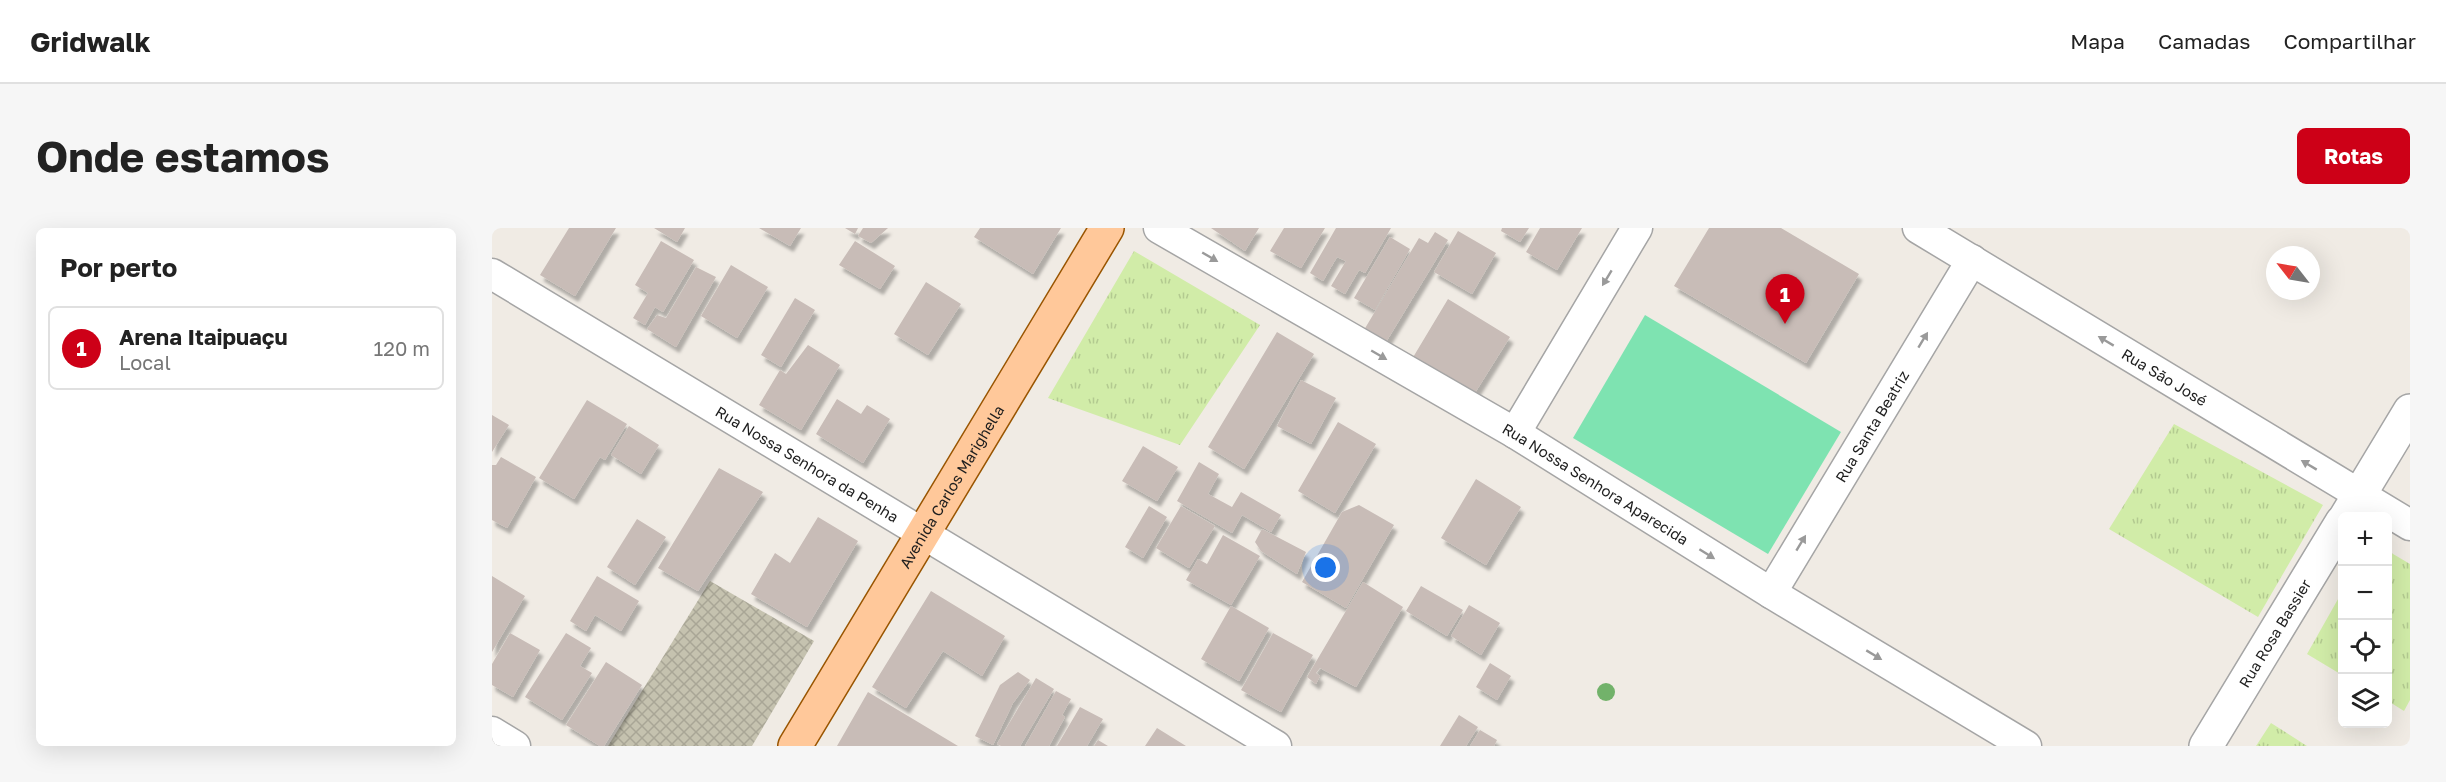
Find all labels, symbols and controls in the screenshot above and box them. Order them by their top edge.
text: Gridwalk [30,25,151,58]
text: Mapa [2070,28,2125,54]
text: Camadas [2158,28,2250,54]
text: Compartilhar [2283,28,2416,54]
button: Rotas [2297,128,2410,184]
text: Onde estamos [36,131,330,181]
north arrow [2266,246,2320,300]
text: Por perto [60,252,177,283]
one-way arrow [1202,252,1218,263]
one-way arrow [1602,270,1613,286]
pin: 1 [1766,274,1804,324]
text: Arena Itaipuaçu [119,323,288,350]
one-way arrow [1918,332,1929,348]
text: 1 [76,336,87,360]
text: 120 m [374,336,430,360]
one-way arrow [2098,336,2114,347]
street label: Rua São José [2119,344,2211,410]
text: Local [119,350,171,374]
one-way arrow [1371,350,1388,360]
street label: Rua Santa Beatriz [1831,367,1913,485]
street label: Rua Nossa Senhora da Penha [713,402,902,526]
street label: Avenida Carlos Marighella [895,402,1007,571]
street label: Rua Nossa Senhora Aparecida [1500,419,1692,548]
one-way arrow [2301,459,2317,470]
map controls [2338,512,2392,728]
button: + [2338,512,2392,566]
one-way arrow [1796,535,1807,551]
one-way arrow [1699,548,1715,559]
your location [1311,553,1340,582]
button: − [2338,566,2392,620]
street label: Rua Rosa Bassier [2235,576,2314,691]
button: locate [2338,620,2392,674]
one-way arrow [1866,650,1883,660]
button: layers [2338,674,2392,728]

